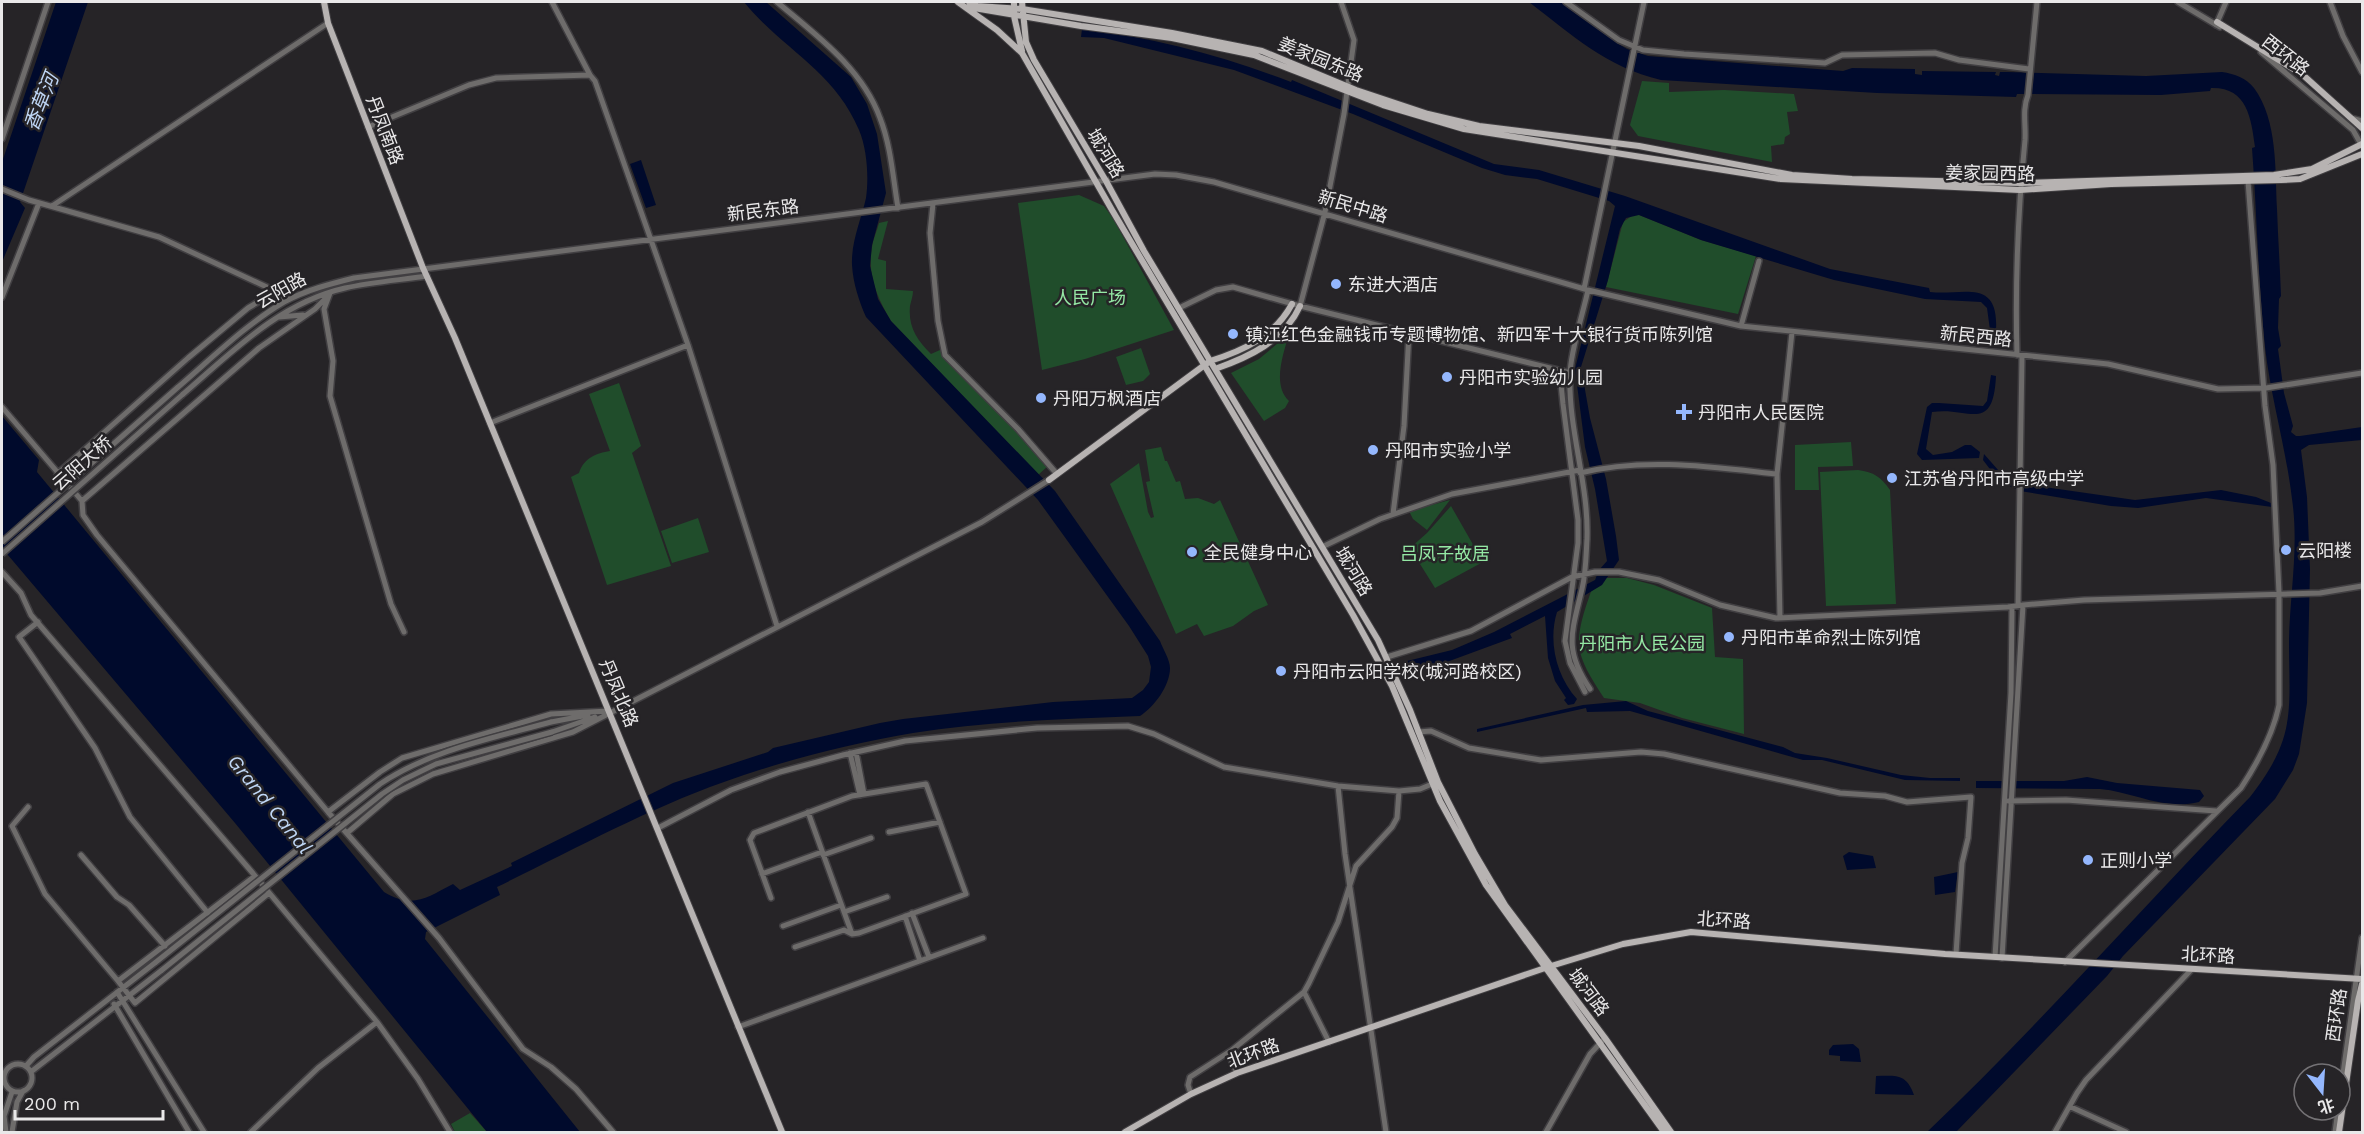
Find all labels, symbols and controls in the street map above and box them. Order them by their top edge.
street label: 西环路 [2258,30,2314,80]
street label: 姜家园东路 [1275,32,1367,86]
water label: 香草河 [19,66,65,134]
street label: 丹凤南路 [362,93,408,167]
street label: 城河路 [1083,124,1129,182]
street label: 姜家园西路 [1945,162,2035,184]
street label: 新民中路 [1316,185,1390,227]
street label: 新民东路 [726,195,800,225]
street label: 云阳路 [252,268,310,312]
place label: 东进大酒店 [1348,274,1438,295]
marker: 东进大酒店 [1329,277,1343,291]
park label: 人民广场 [1054,287,1126,308]
street label: 新民西路 [1939,322,2013,350]
place label: 镇江红色金融钱币专题博物馆、新四军十大银行货币陈列馆 [1245,324,1713,345]
marker: 镇江红色金融钱币专题博物馆、新四军十大银行货币陈列馆 [1226,327,1240,341]
place label: 丹阳市实验幼儿园 [1459,367,1603,388]
marker: 丹阳市实验幼儿园 [1440,370,1454,384]
place label: 丹阳万枫酒店 [1053,388,1161,409]
marker: 丹阳万枫酒店 [1034,391,1048,405]
place label: 丹阳市人民医院 [1698,402,1824,423]
marker: 丹阳市人民医院 [1675,403,1693,421]
street label: 云阳大桥 [48,431,116,495]
place label: 丹阳市实验小学 [1385,440,1511,461]
marker: 丹阳市实验小学 [1366,443,1380,457]
place label: 江苏省丹阳市高级中学 [1904,468,2084,489]
marker: 江苏省丹阳市高级中学 [1885,471,1899,485]
place label: 云阳楼 [2298,540,2352,561]
place label: 全民健身中心 [1204,542,1312,563]
street label: 城河路 [1331,542,1377,600]
park label: 吕凤子故居 [1400,543,1490,564]
marker: 云阳楼 [2279,543,2293,557]
marker: 全民健身中心 [1185,545,1199,559]
place label: 丹阳市革命烈士陈列馆 [1741,627,1921,648]
marker: 丹阳市革命烈士陈列馆 [1722,630,1736,644]
park label: 丹阳市人民公园 [1579,633,1705,654]
street label: 丹凤北路 [595,656,643,730]
place label: 丹阳市云阳学校(城河路校区) [1293,661,1522,682]
marker: 丹阳市云阳学校(城河路校区) [1274,664,1288,678]
water label: Grand Canal [223,749,317,859]
place label: 正则小学 [2100,850,2172,871]
marker: 正则小学 [2081,853,2095,867]
street label: 北环路 [1696,908,1752,932]
street label: 北环路 [2180,943,2236,967]
street label: 城河路 [1564,964,1614,1020]
street label: 西环路 [2322,987,2350,1043]
street label: 北环路 [1224,1034,1282,1072]
north arrow [2292,1062,2352,1122]
scale bar [15,1083,164,1121]
text: 200 m [24,1093,80,1114]
text: 北 [2316,1094,2337,1117]

